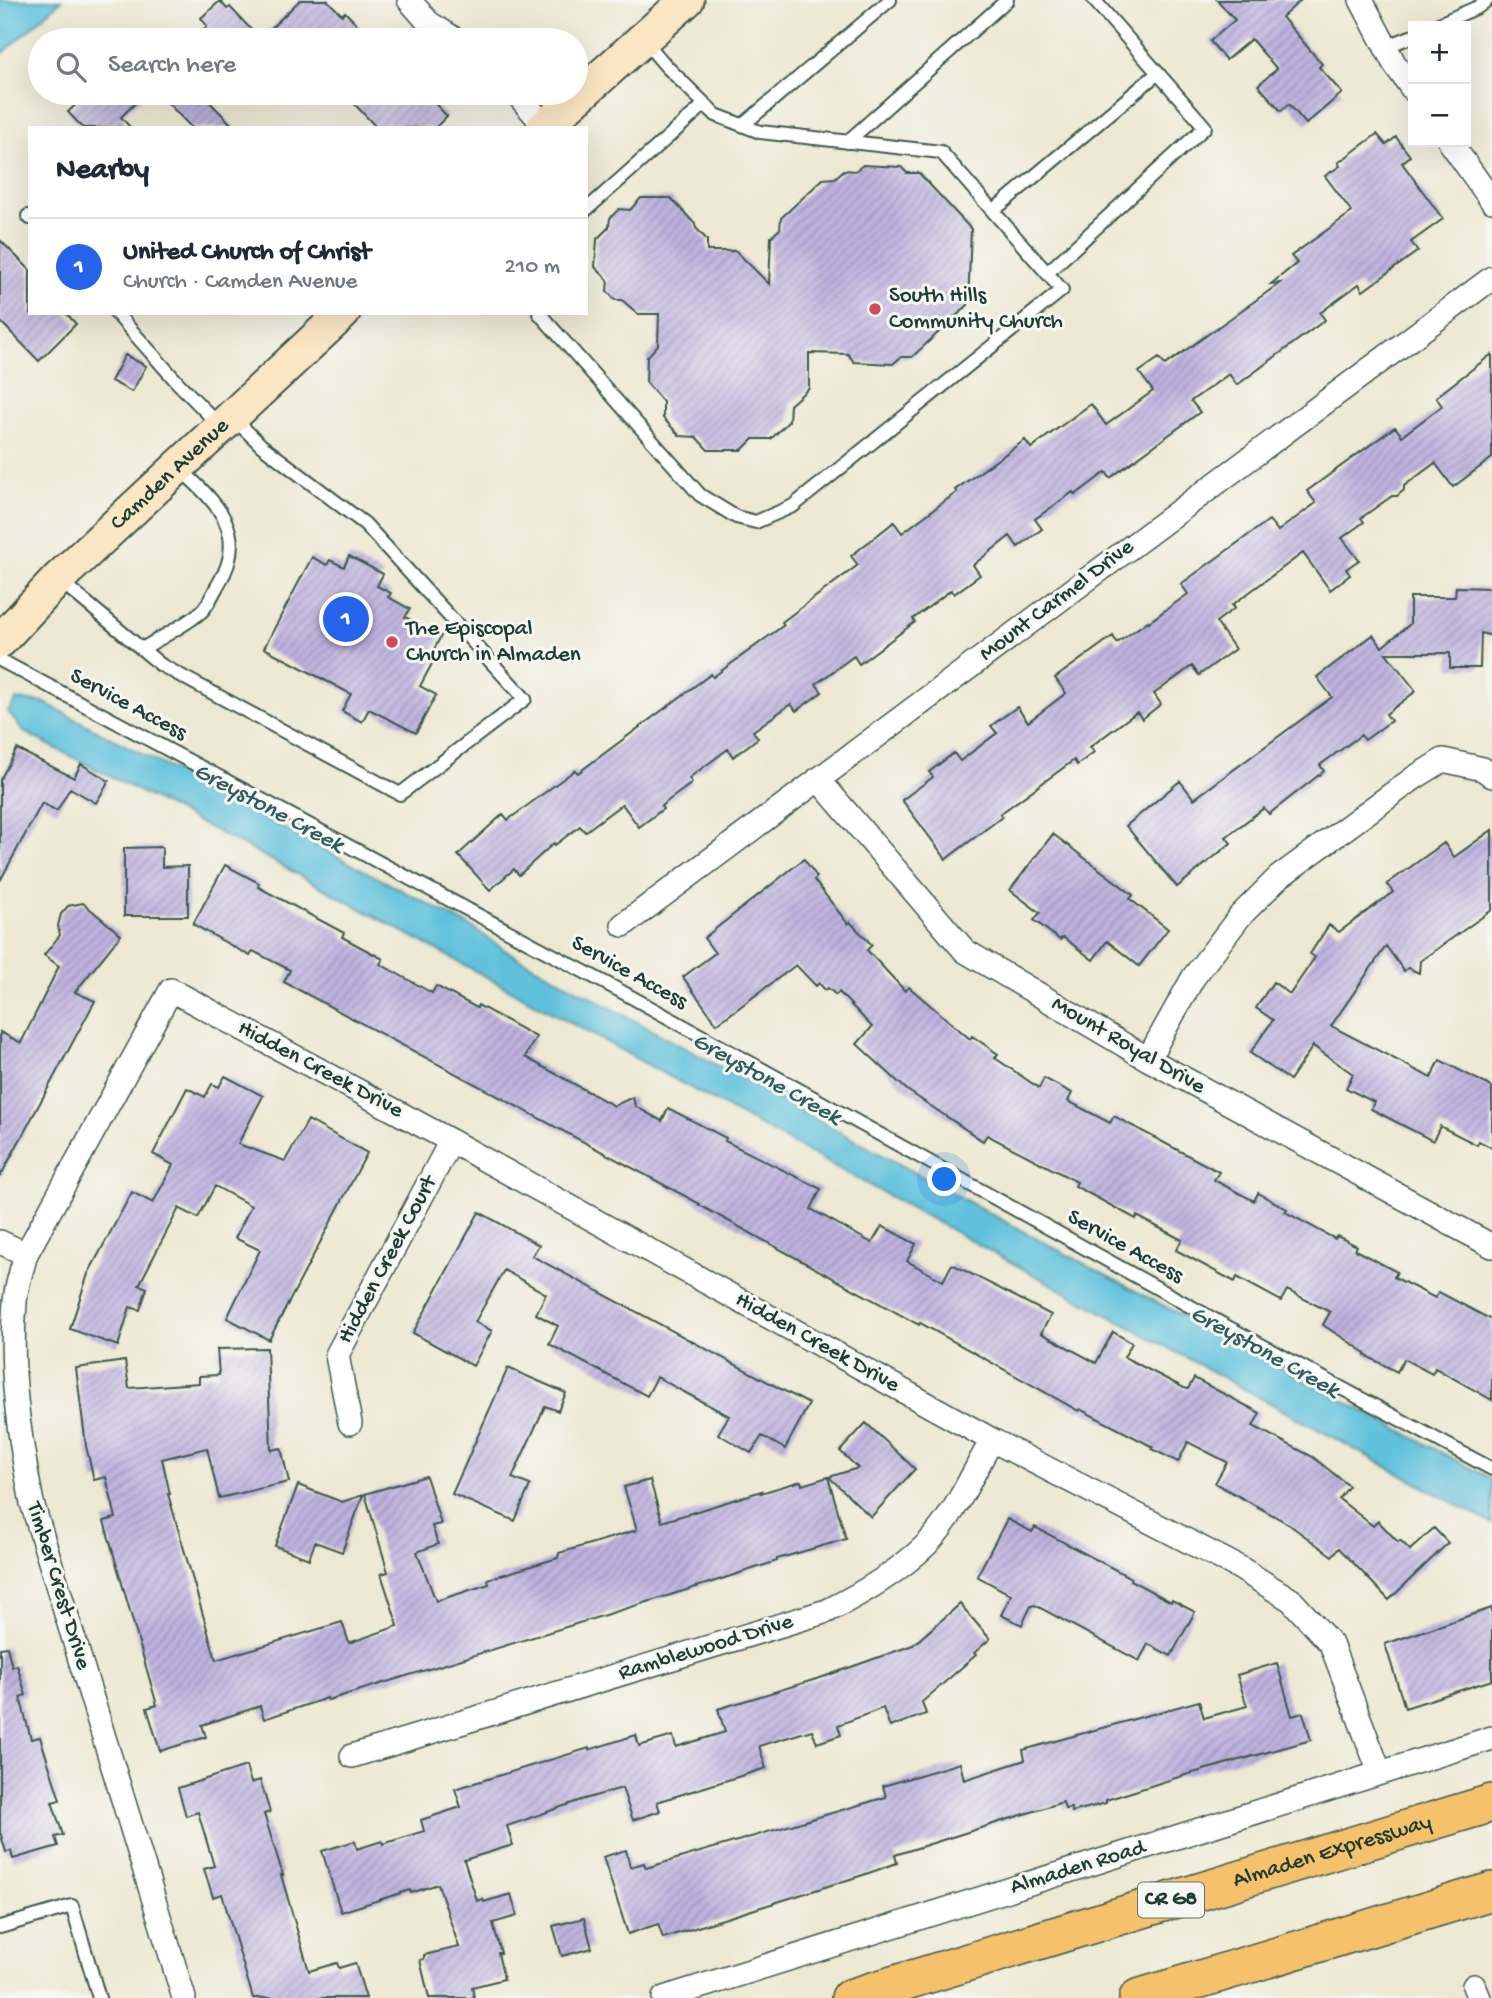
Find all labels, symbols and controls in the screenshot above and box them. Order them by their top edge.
map controls [1408,21,1471,147]
button: + [1408,21,1471,84]
search box [28,28,588,105]
icon: search [52,48,90,86]
text: Search here [108,51,236,82]
button: − [1408,84,1471,147]
text: Nearby [56,154,149,189]
text: United Church of Christ [123,238,371,269]
text: 1 [74,254,84,281]
text: 210 m [505,254,560,281]
text: Church · Camden Avenue [123,269,358,296]
place label: South Hills Community Church [889,283,1063,336]
marker: South Hills Community Church [867,301,883,317]
street label: Camden Avenue [105,412,236,536]
street label: Mount Carmel Drive [974,533,1141,668]
pin: 1 [323,593,369,645]
place label: The Episcopal Church in Almaden [404,616,581,669]
marker: The Episcopal Church in Almaden [384,634,400,650]
street label: Service Access [65,663,192,747]
water label: Greystone Creek [188,757,350,862]
street label: Service Access [566,930,692,1016]
street label: Mount Royal Drive [1046,991,1211,1102]
street label: Hidden Creek Drive [233,1015,408,1126]
water label: Greystone Creek [687,1027,847,1134]
your location [927,1162,961,1196]
street label: Hidden Creek Court [332,1170,444,1348]
street label: Service Access [1062,1204,1188,1290]
street label: Hidden Creek Drive [730,1287,905,1400]
water label: Greystone Creek [1185,1300,1345,1407]
street label: Timber Crest Drive [19,1497,97,1674]
street label: Ramblewood Drive [616,1608,798,1687]
street label: Almaden Expressway [1230,1809,1435,1894]
street label: Almaden Road [1007,1834,1150,1901]
road number: CR G8 [1138,1882,1204,1918]

